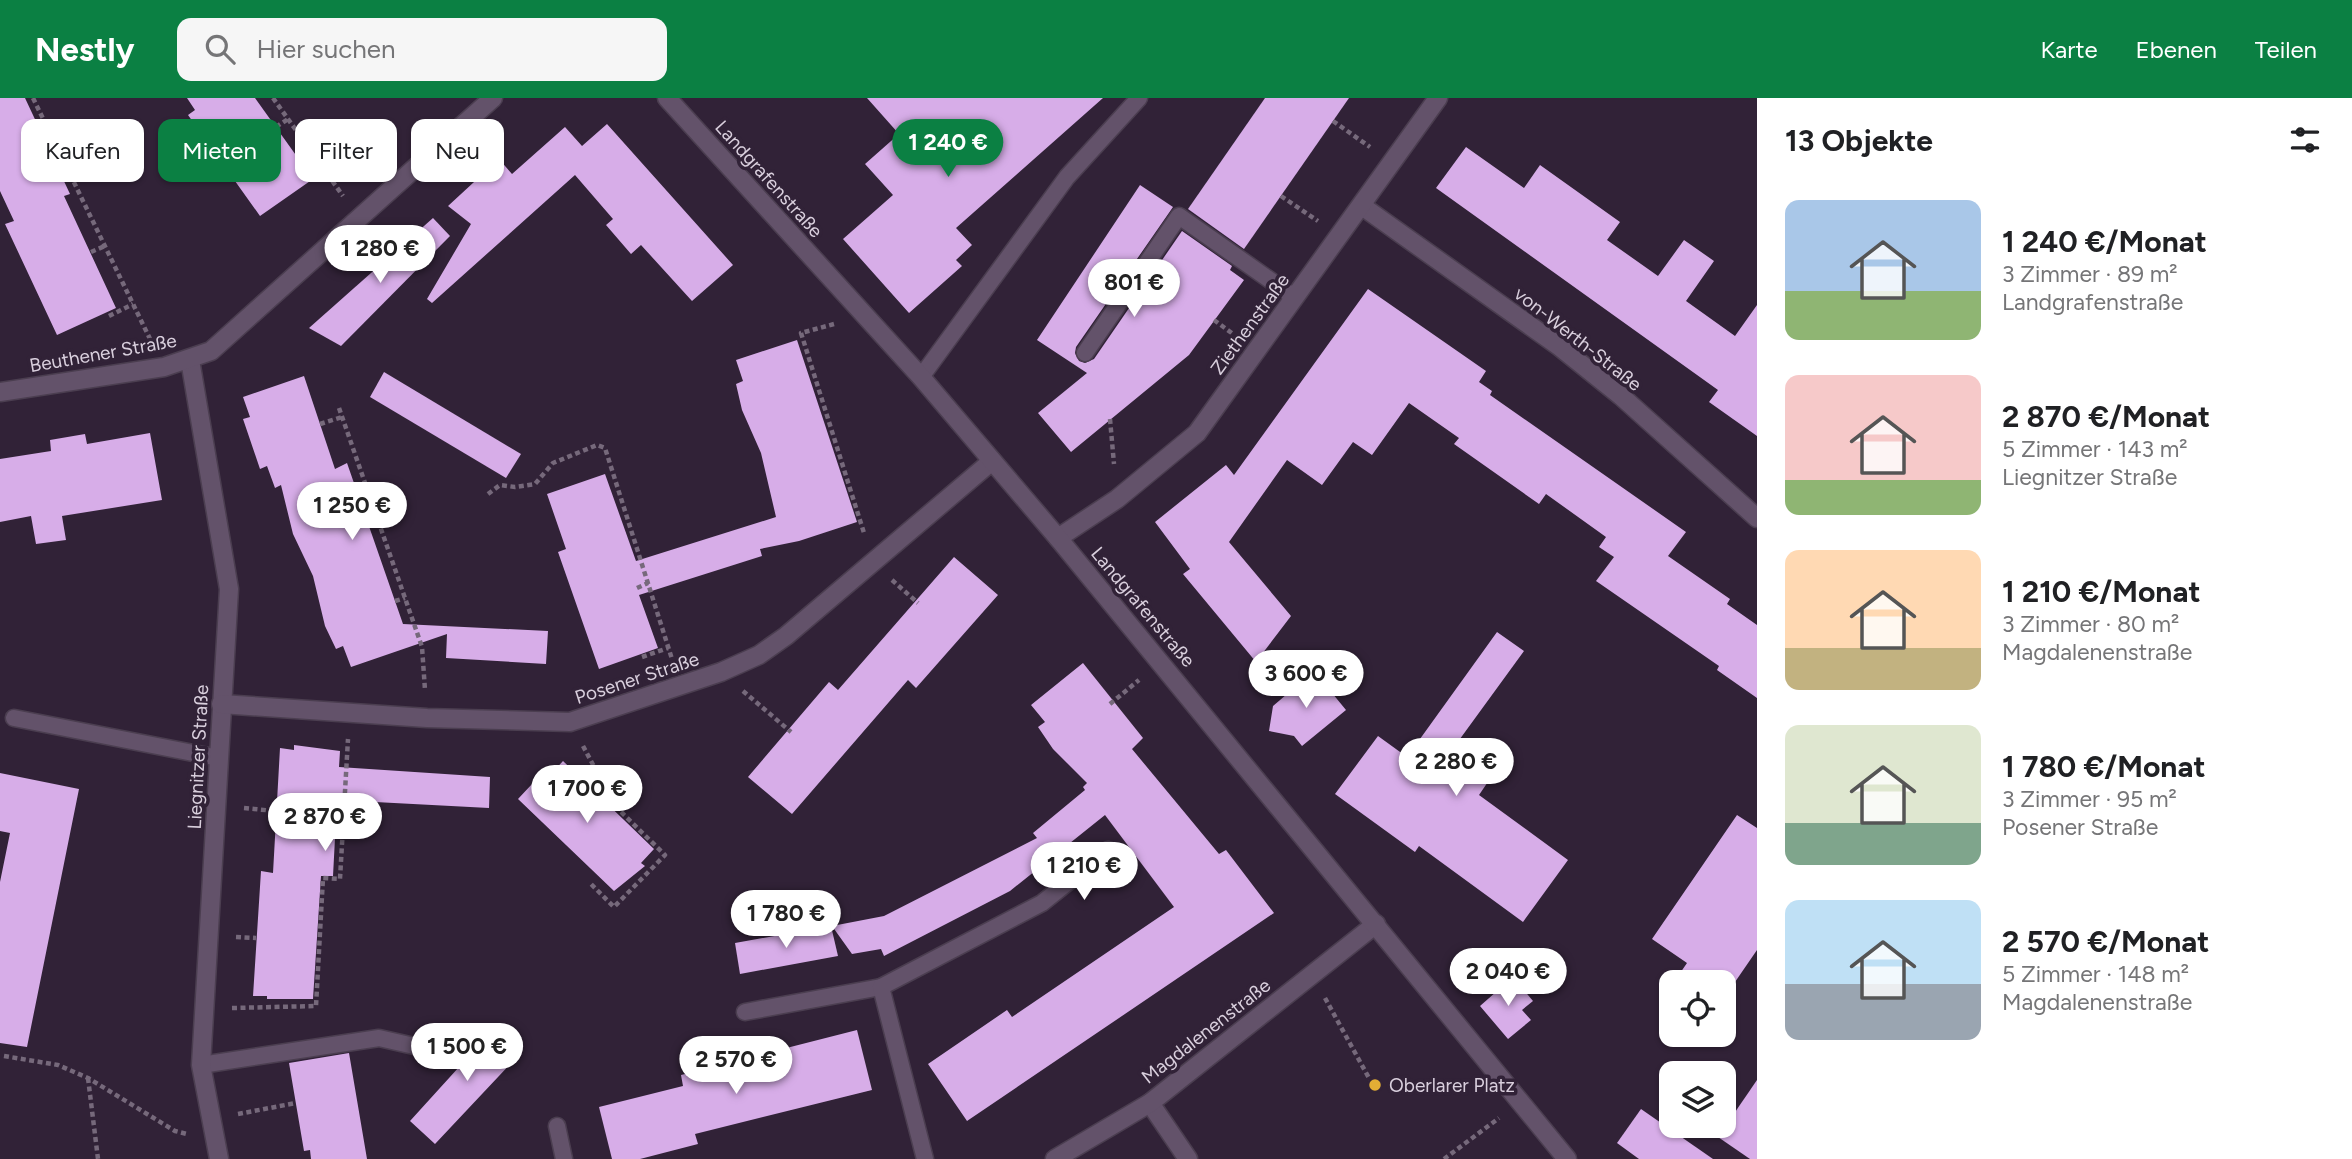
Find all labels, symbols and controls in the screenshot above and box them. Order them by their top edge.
search box [177,18,667,81]
text: Nestly [35,30,135,69]
icon: search [201,30,239,68]
text: Hier suchen [257,33,395,65]
text: Karte [2041,35,2098,64]
text: Ebenen [2136,35,2217,64]
text: Teilen [2255,35,2317,64]
street label: Landgrafenstraße [710,116,828,242]
chip: Kaufen [21,119,144,182]
chip: Mieten [158,119,281,182]
chip: Filter [295,119,397,182]
chip: Neu [411,119,504,182]
pin: 1 240 € [883,120,1013,179]
icon: filters [2286,121,2324,159]
text: 13 Objekte [1785,122,1933,159]
text: 1 240 € [908,128,988,156]
text: 1 240 €/Monat [2002,223,2207,260]
pin: 1 280 € [315,226,445,285]
icon: home [1841,228,1925,312]
text: 1 280 € [341,234,419,262]
pin: 801 € [1085,260,1183,319]
text: 3 Zimmer · 89 m² [2002,260,2178,288]
text: 801 € [1104,268,1164,296]
street label: Ziethenstraße [1206,269,1294,379]
street label: von-Werth-Straße [1510,282,1646,396]
text: Landgrafenstraße [2002,288,2183,316]
street label: Beuthener Straße [28,329,178,377]
text: 2 870 €/Monat [2002,398,2210,435]
icon: home [1841,403,1925,487]
text: 5 Zimmer · 143 m² [2002,435,2188,463]
text: Liegnitzer Straße [2002,463,2177,491]
pin: 1 250 € [287,482,417,542]
text: 1 250 € [313,491,391,519]
street label: Landgrafenstraße [1086,542,1200,672]
text: 1 210 €/Monat [2002,573,2200,610]
icon: home [1841,578,1925,662]
text: 3 Zimmer · 80 m² [2002,610,2179,638]
text: Magdalenenstraße [2002,638,2192,666]
street label: Posener Straße [572,647,702,709]
pin: 3 600 € [1241,650,1371,710]
text: 3 600 € [1265,659,1347,687]
street label: Liegnitzer Straße [183,684,213,830]
pin: 2 280 € [1391,738,1521,798]
text: 2 280 € [1415,747,1497,775]
text: 1 780 €/Monat [2002,748,2205,785]
icon: home [1841,753,1925,837]
pin: 1 700 € [522,766,652,825]
text: 1 700 € [547,774,627,802]
text: 3 Zimmer · 95 m² [2002,785,2177,813]
pin: 2 870 € [260,794,390,853]
text: 2 870 € [284,802,366,830]
text: Posener Straße [2002,813,2158,841]
pin: 1 210 € [1019,842,1149,902]
text: 1 210 € [1047,851,1121,879]
pin: 1 780 € [721,890,851,950]
text: 1 780 € [747,899,825,927]
text: 2 570 €/Monat [2002,923,2209,960]
icon: home [1841,928,1925,1012]
pin: 2 040 € [1443,948,1573,1008]
text: 2 040 € [1466,957,1550,985]
text: 5 Zimmer · 148 m² [2002,960,2189,988]
map controls [1659,970,1736,1138]
button: locate [1659,970,1736,1047]
street label: Magdalenenstraße [1137,974,1275,1088]
text: Magdalenenstraße [2002,988,2192,1016]
pin: 1 500 € [402,1024,532,1083]
text: 1 500 € [427,1032,507,1060]
pin: 2 570 € [671,1037,801,1096]
text: 2 570 € [695,1045,777,1073]
button: layers [1659,1061,1736,1138]
place label: Oberlarer Platz [1389,1074,1515,1097]
marker: Oberlarer Platz [1367,1077,1383,1093]

